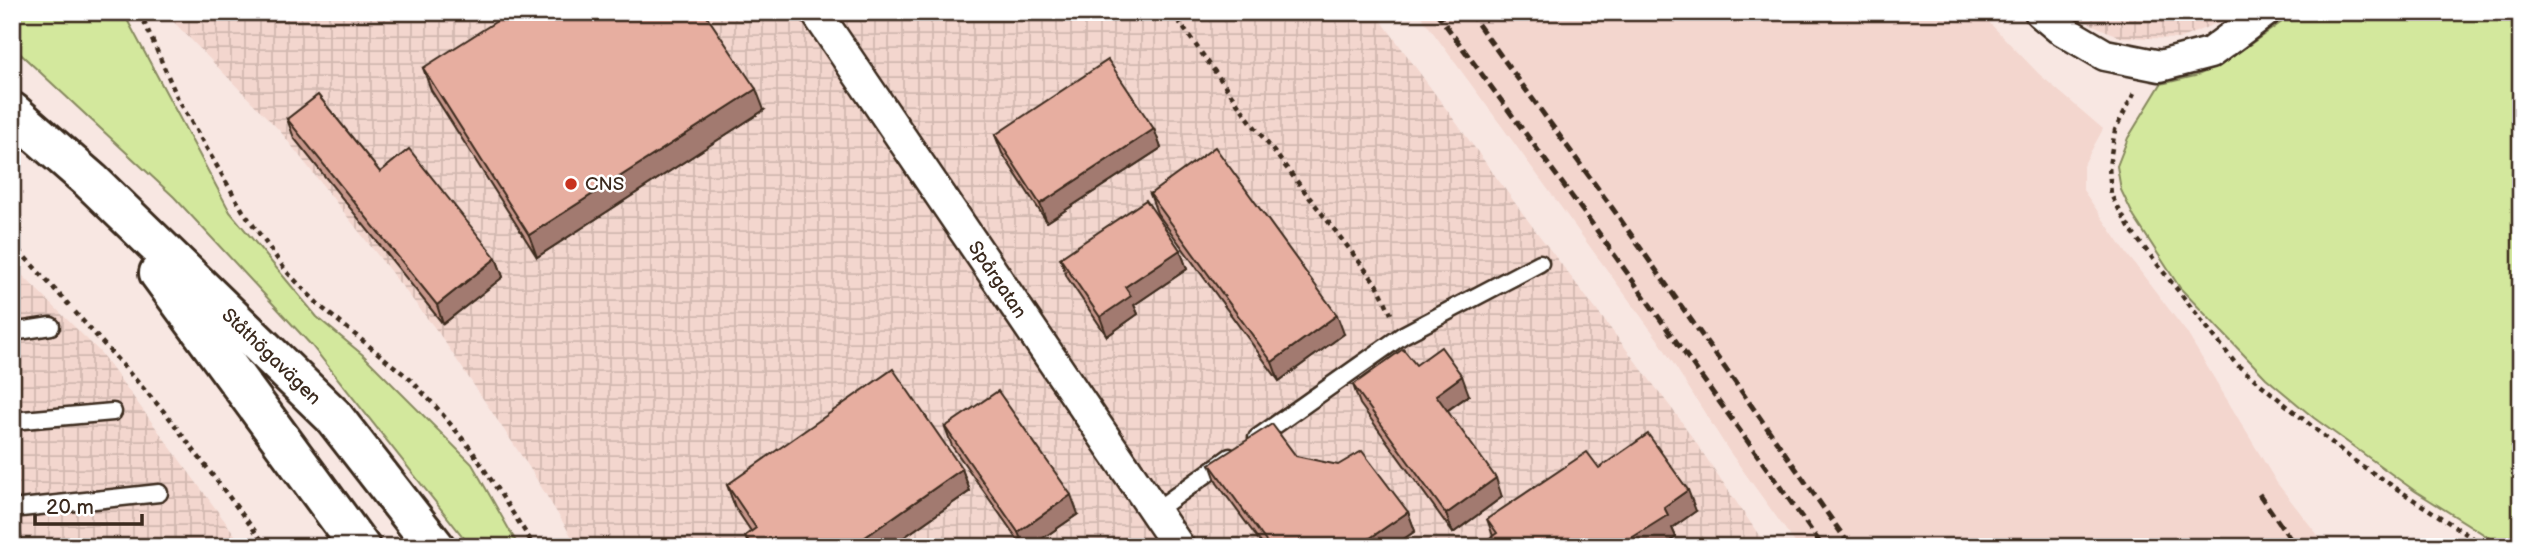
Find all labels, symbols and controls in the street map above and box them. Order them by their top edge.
place label: CNS [585,173,624,196]
marker: CNS [563,176,579,192]
street label: Spårgatan [963,237,1031,323]
street label: Ståthögavägen [217,304,325,410]
scale bar [35,482,142,526]
text: 20 m [46,495,94,520]

